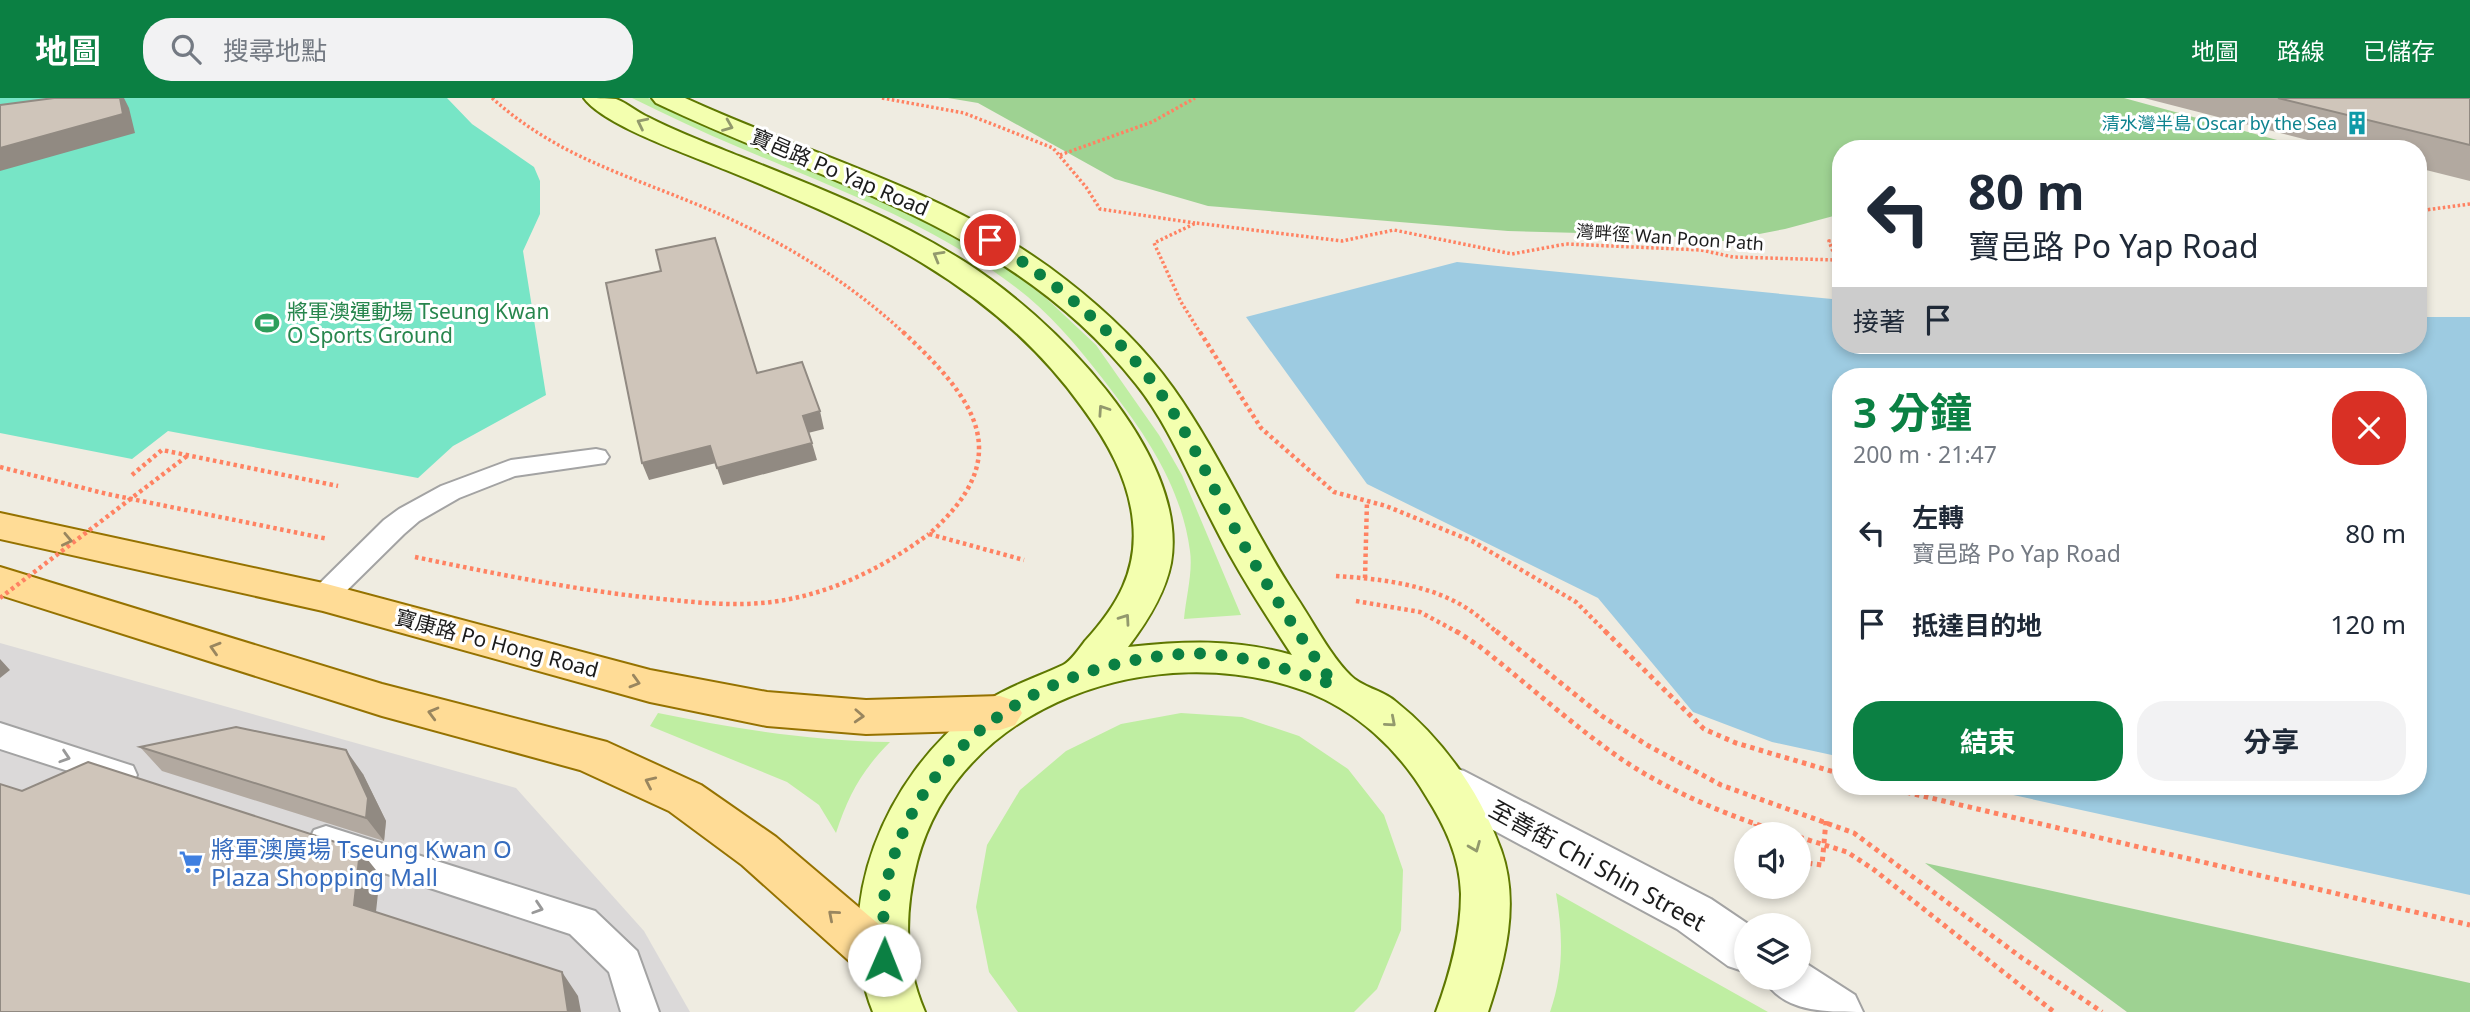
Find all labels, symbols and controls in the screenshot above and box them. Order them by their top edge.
search box [143,18,633,81]
text: 地圖 [35,28,101,73]
icon: search [167,30,205,68]
text: 搜尋地點 [223,32,327,68]
text: 地圖 [2191,34,2239,67]
text: 路線 [2277,34,2325,67]
text: 已儲存 [2363,34,2435,67]
building icon: 清水灣半島 Oscar by the Sea [2343,109,2371,137]
place label: 清水灣半島 Oscar by the Sea [2102,111,2337,135]
one-way arrow [637,117,649,131]
one-way arrow [720,118,733,132]
street label: 寶邑路 Po Yap Road [747,122,933,222]
text: 80 m [1968,158,2085,224]
icon: left [1853,168,1944,259]
pin [960,210,1020,270]
street label: 灣畔徑 Wan Poon Path [1575,218,1765,256]
icon: arrive [971,221,1009,259]
text: 寶邑路 Po Yap Road [1968,224,2259,267]
one-way arrow [933,251,946,264]
place label: 將軍澳運動場 Tseung Kwan O Sports Ground [287,297,549,349]
icon: arrive [1919,301,1957,339]
text: 接著 [1853,303,1905,339]
sports icon: 將軍澳運動場 Tseung Kwan O Sports Ground [253,309,281,337]
text: 3 分鐘 [1853,383,1972,440]
button: close [2332,391,2406,465]
one-way arrow [1099,405,1111,418]
text: 200 m · 21:47 [1853,438,1997,470]
text: 左轉 [1912,499,1964,535]
icon: left [1853,514,1891,552]
text: 80 m [2345,515,2406,551]
one-way arrow [61,532,73,546]
text: 寶邑路 Po Yap Road [1912,537,2121,569]
street label: 寶康路 Po Hong Road [392,602,602,684]
icon: arrive [1853,605,1891,643]
text: 120 m [2330,606,2406,642]
text: 抵達目的地 [1912,607,2042,643]
one-way arrow [1117,614,1129,627]
one-way arrow [210,642,222,657]
one-way arrow [629,673,641,688]
button: 結束 [1853,701,2123,781]
button: 分享 [2137,701,2406,781]
one-way arrow [427,707,439,722]
one-way arrow [854,708,865,723]
one-way arrow [1383,714,1396,726]
one-way arrow [58,749,71,763]
one-way arrow [644,776,657,790]
street label: 至善街 Chi Shin Street [1484,792,1713,938]
map controls [1734,822,1811,990]
button: sound [1734,822,1811,899]
place label: 將軍澳廣場 Tseung Kwan O Plaza Shopping Mall [211,832,512,893]
one-way arrow [1466,840,1480,852]
supermarket icon: 將軍澳廣場 Tseung Kwan O Plaza Shopping Mall [177,848,205,876]
one-way arrow [532,900,544,914]
one-way arrow [828,911,841,923]
button: layers [1734,913,1811,990]
position arrow [847,923,921,997]

